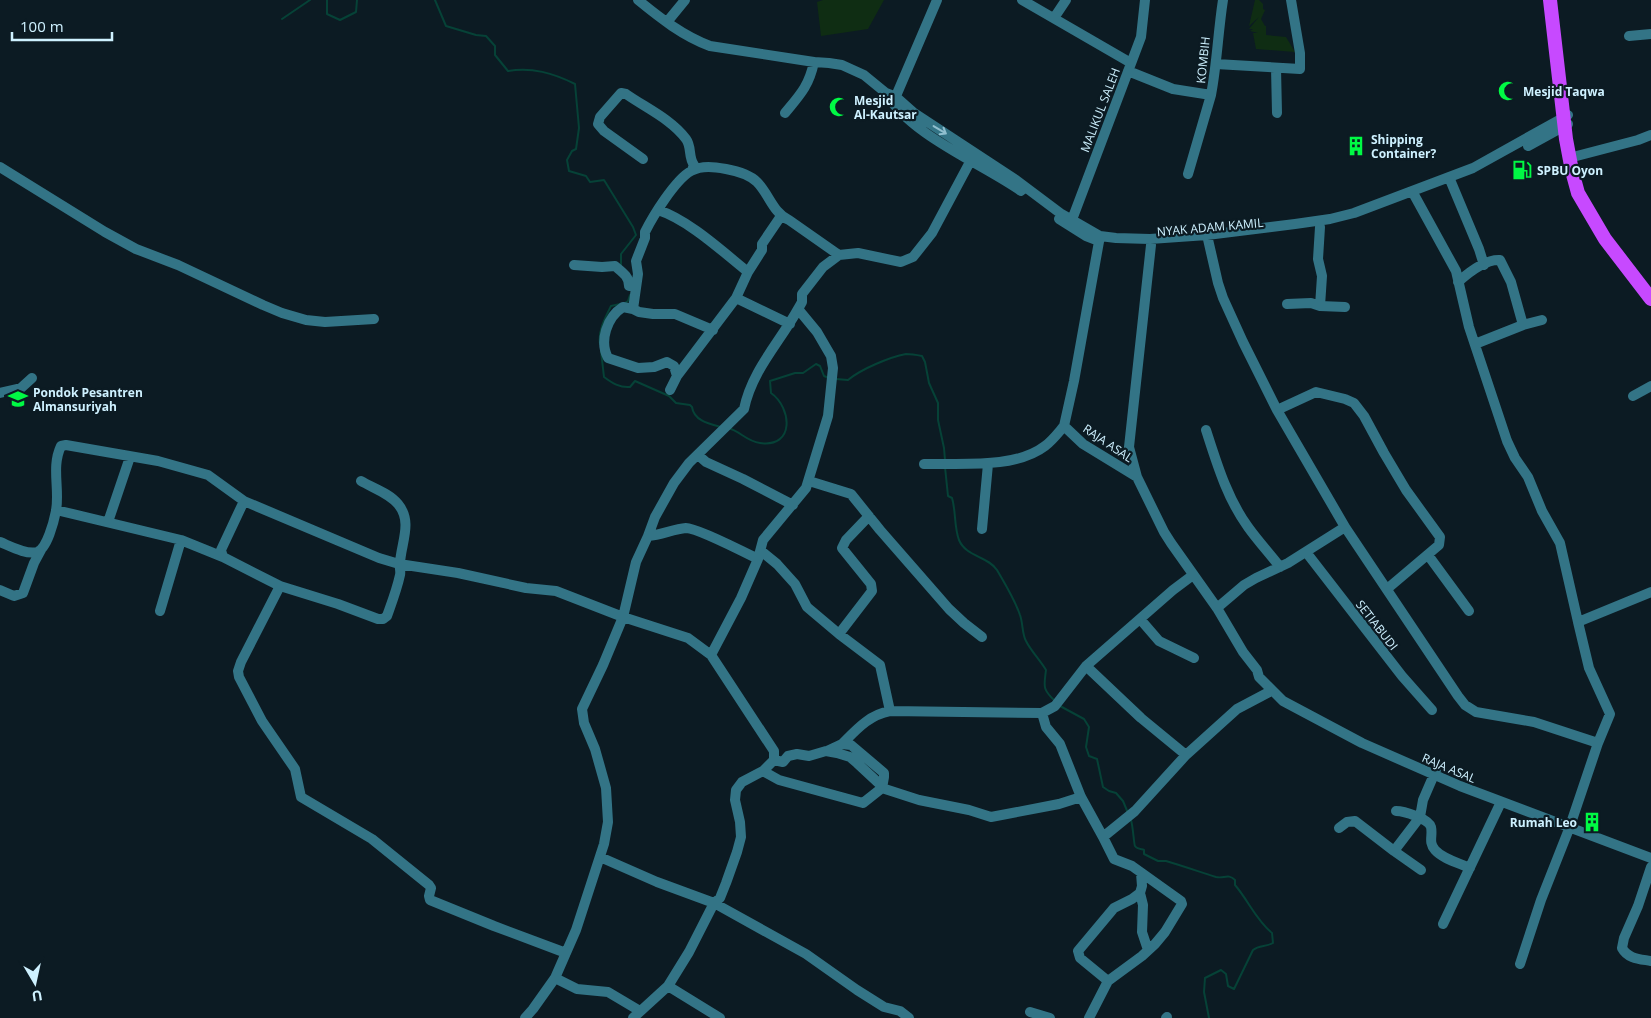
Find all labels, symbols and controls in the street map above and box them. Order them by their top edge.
scale bar [12,10,112,42]
text: 100 m [20,16,64,36]
street label: KOMBIH [1192,36,1214,84]
street label: MALIKUL SALEH [1076,65,1124,155]
mosque icon: Mesjid Taqwa [1497,80,1519,102]
place label: Mesjid Taqwa [1523,83,1605,100]
place label: Mesjid Al-Kautsar [854,92,917,123]
mosque icon: Mesjid Al-Kautsar [828,96,850,118]
one-way arrow [932,126,946,136]
place label: Shipping Container? [1371,131,1437,162]
building icon: Shipping Container? [1345,135,1367,157]
fuel station icon: SPBU Oyon [1511,159,1533,181]
place label: SPBU Oyon [1537,162,1603,179]
street label: NYAK ADAM KAMIL [1156,214,1264,240]
place label: Pondok Pesantren Almansuriyah [33,384,143,415]
school or university icon: Pondok Pesantren Almansuriyah [7,388,29,410]
street label: RAJA ASAL [1080,420,1136,466]
street label: SETIABUDI [1352,596,1402,654]
street label: RAJA ASAL [1419,749,1479,787]
building icon: Rumah Leo [1581,811,1603,833]
place label: Rumah Leo [1510,814,1577,831]
north arrow [10,958,60,1008]
text: U [30,986,44,1007]

